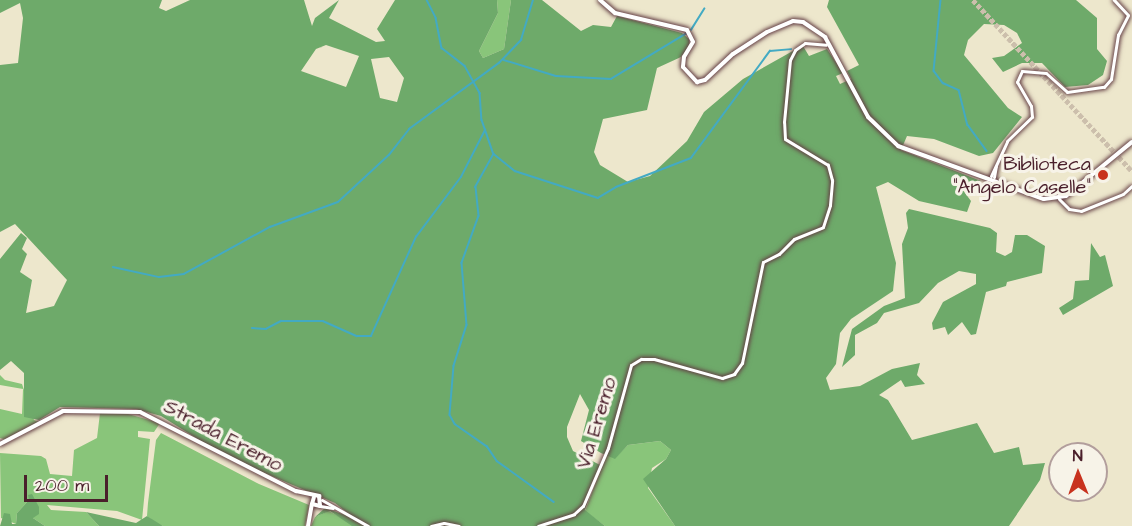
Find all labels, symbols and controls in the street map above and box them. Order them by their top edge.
place label: Biblioteca "Angelo Caselle" [953,152,1091,199]
marker: Biblioteca "Angelo Caselle" [1096,168,1110,182]
street label: Via Eremo [572,374,622,472]
street label: Strada Eremo [159,395,287,477]
north arrow [1048,442,1108,502]
text: N [1073,445,1083,467]
scale bar [27,463,111,501]
text: 200 m [35,473,89,498]

